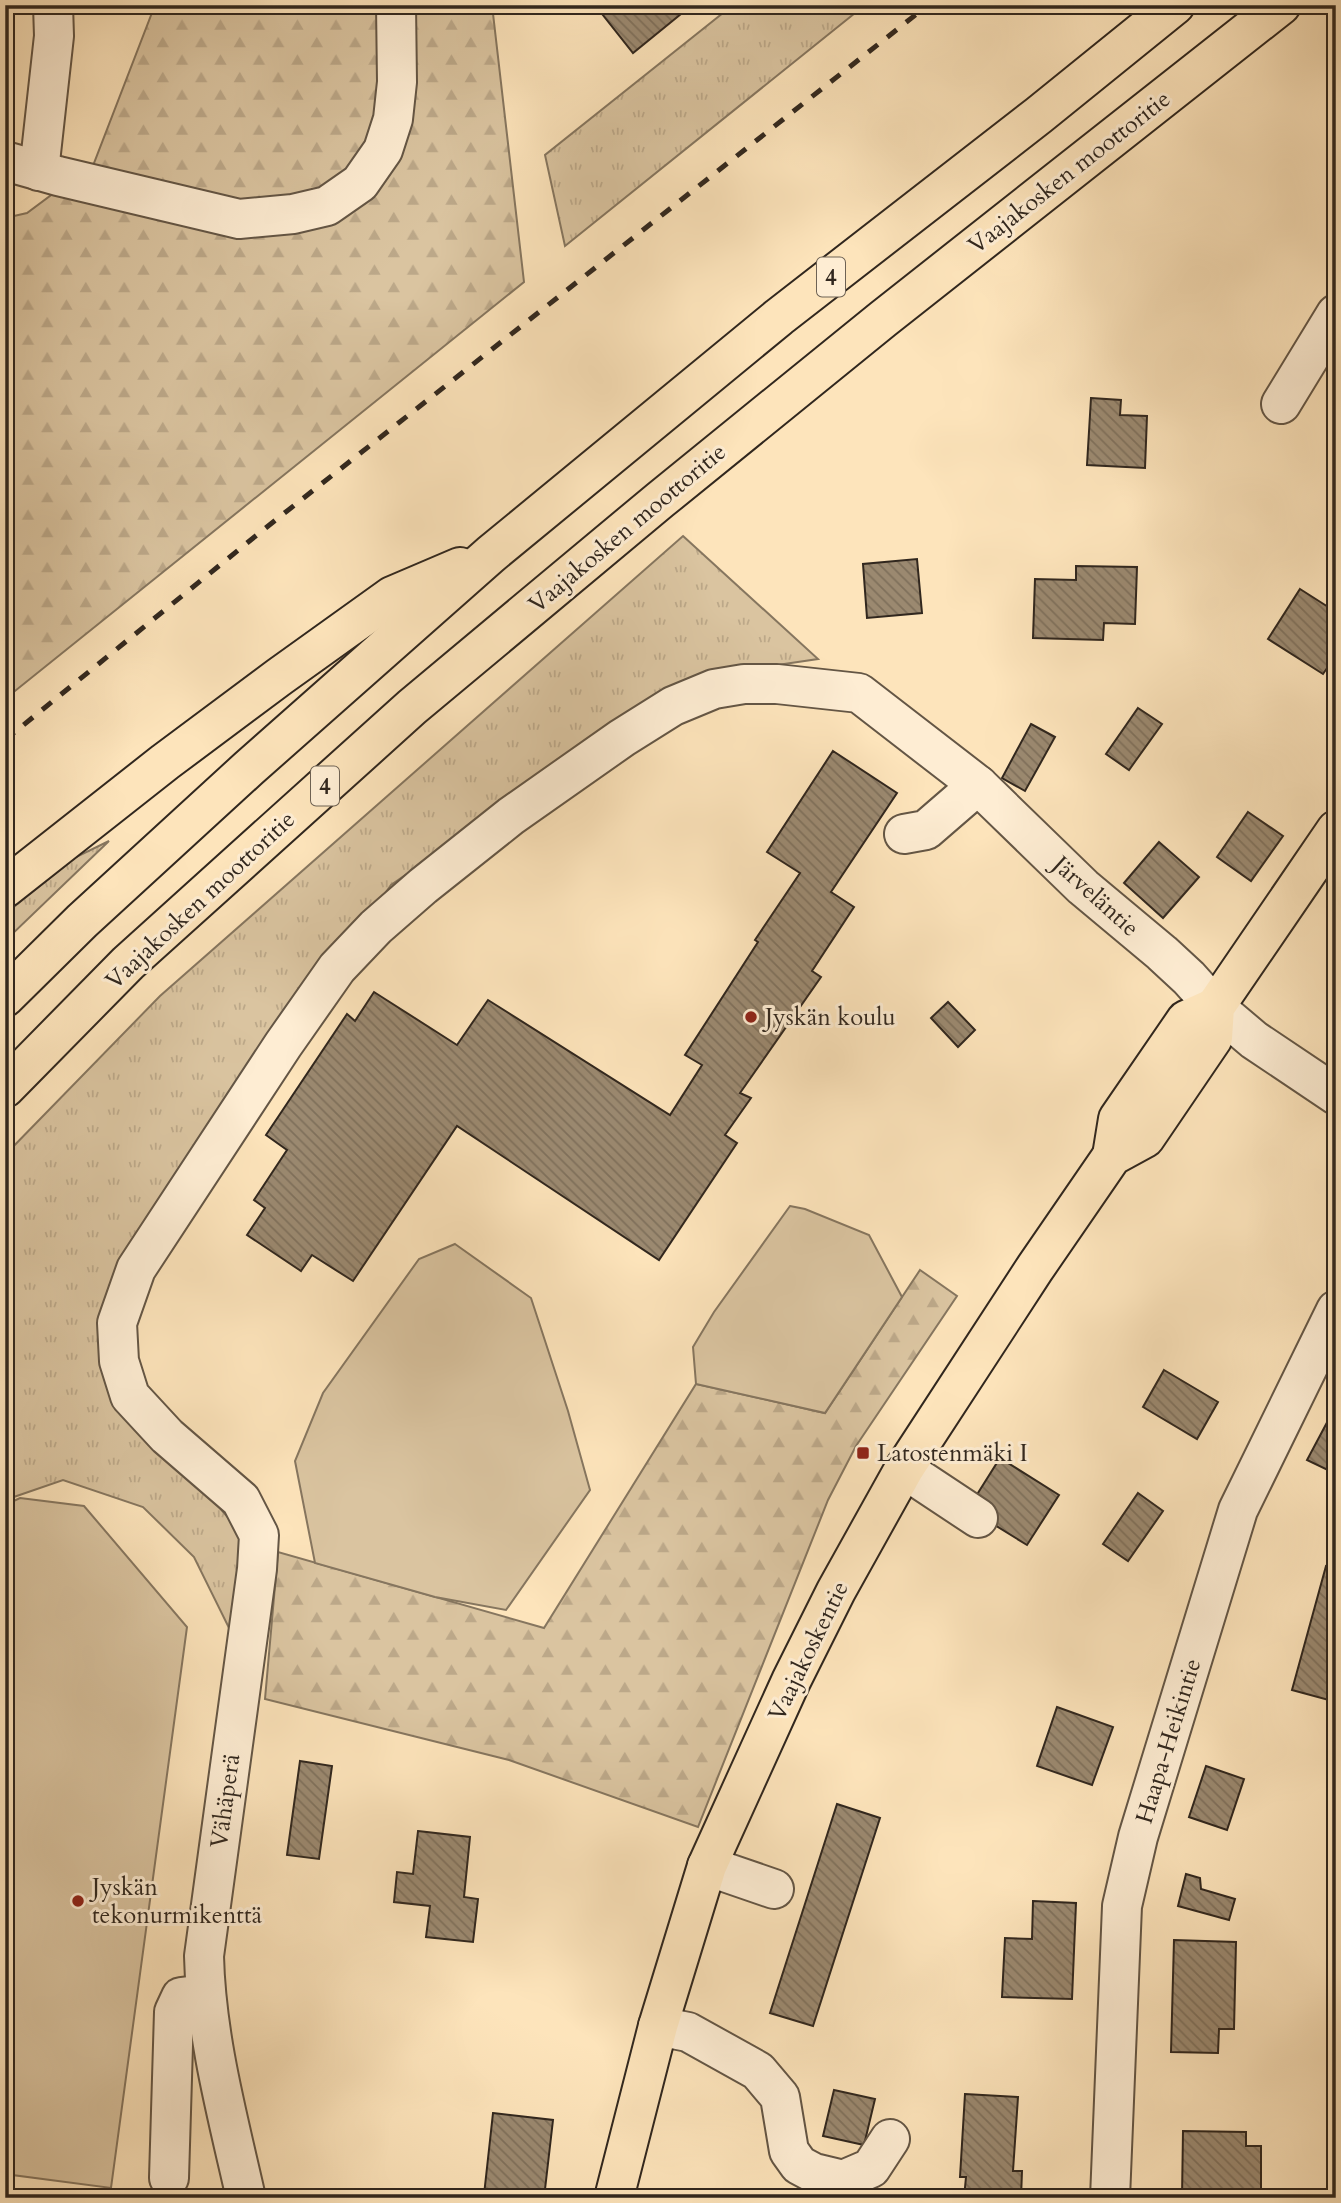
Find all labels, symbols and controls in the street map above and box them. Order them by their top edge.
street label: Vaajakosken moottoritie [961,83,1177,262]
road number: 4 [817,258,845,296]
street label: Vaajakosken moottoritie [522,436,733,621]
road number: 4 [311,766,339,806]
street label: Vaajakosken moottoritie [98,804,302,997]
street label: Järveläntie [1043,847,1146,944]
place label: Jyskän koulu [762,1001,896,1034]
marker: Jyskän koulu [743,1009,759,1025]
place label: Latostenmäki I [877,1437,1028,1470]
marker: Latostenmäki I [855,1445,871,1461]
street label: Vaajakoskentie [760,1576,857,1727]
street label: Haapa-Heikintie [1128,1655,1209,1828]
street label: Vähäperä [203,1751,249,1850]
place label: Jyskän tekonurmikenttä [89,1871,262,1932]
marker: Jyskän tekonurmikenttä [70,1893,86,1909]

